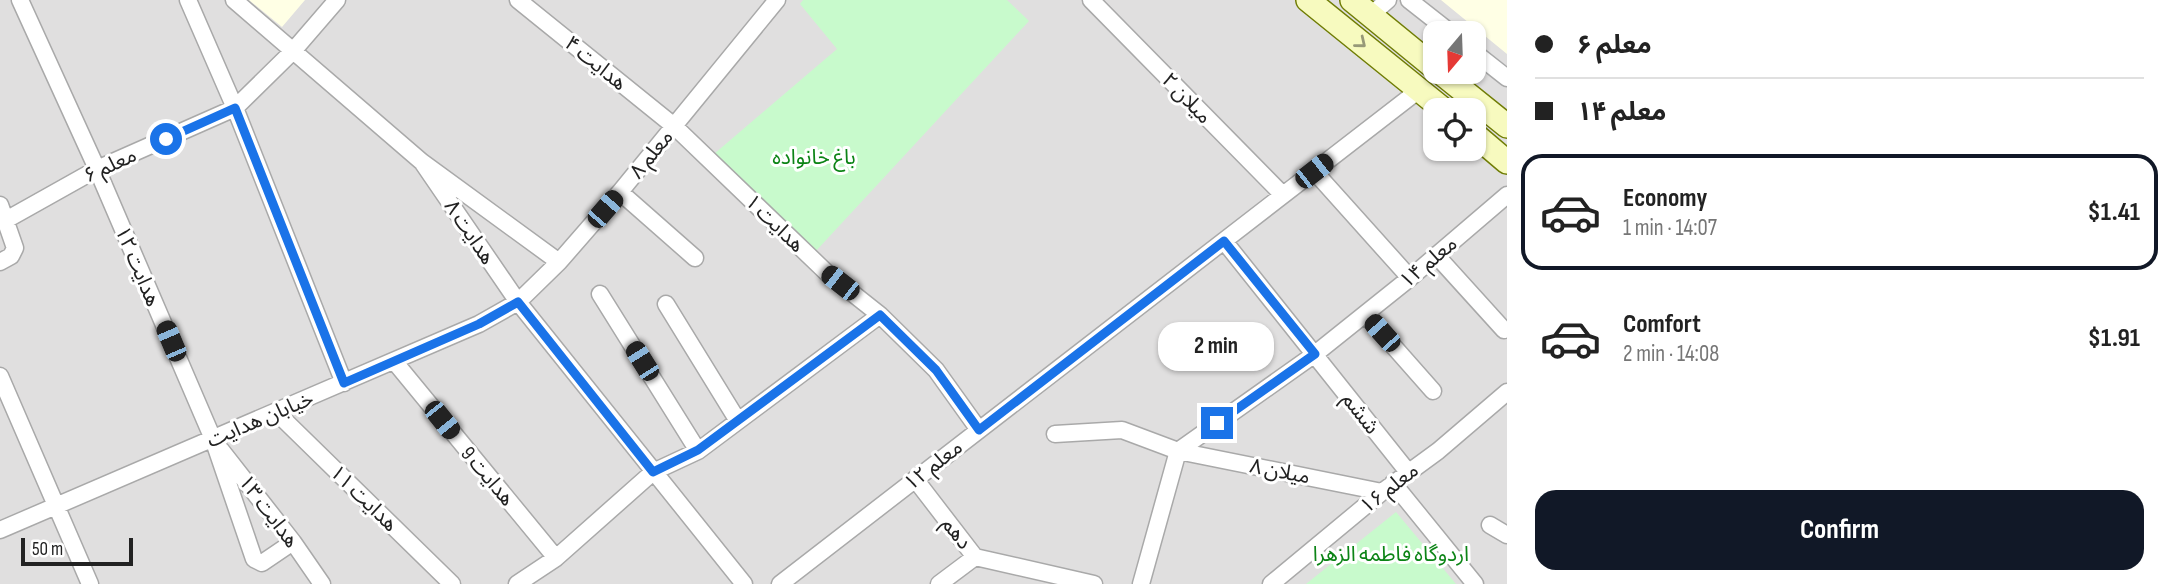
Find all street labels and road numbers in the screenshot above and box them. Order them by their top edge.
street label: هدایت ۴ [560,31,632,96]
street label: میلان ۲ [1156,68,1217,129]
street label: معلم ۸ [624,125,680,185]
street label: معلم ۶ [80,142,141,190]
street label: هدایت ۱ [740,189,810,258]
street label: هدایت ۸ [439,195,500,269]
street label: هدایت ۱۲ [109,222,166,310]
street label: معلم ۱۴ [1394,231,1463,295]
street label: خیابان هدایت [203,386,317,453]
street label: ششم [1335,387,1385,440]
street label: معلم ۱۲ [899,435,969,498]
street label: هدایت 9 [456,441,520,511]
street label: میلان ۸ [1247,453,1312,490]
street label: معلم ۱۶ [1355,458,1425,521]
street label: هدایت ۱۱ [324,460,403,537]
street label: هدایت ۱۳ [233,470,304,553]
street label: دهم [935,512,977,556]

